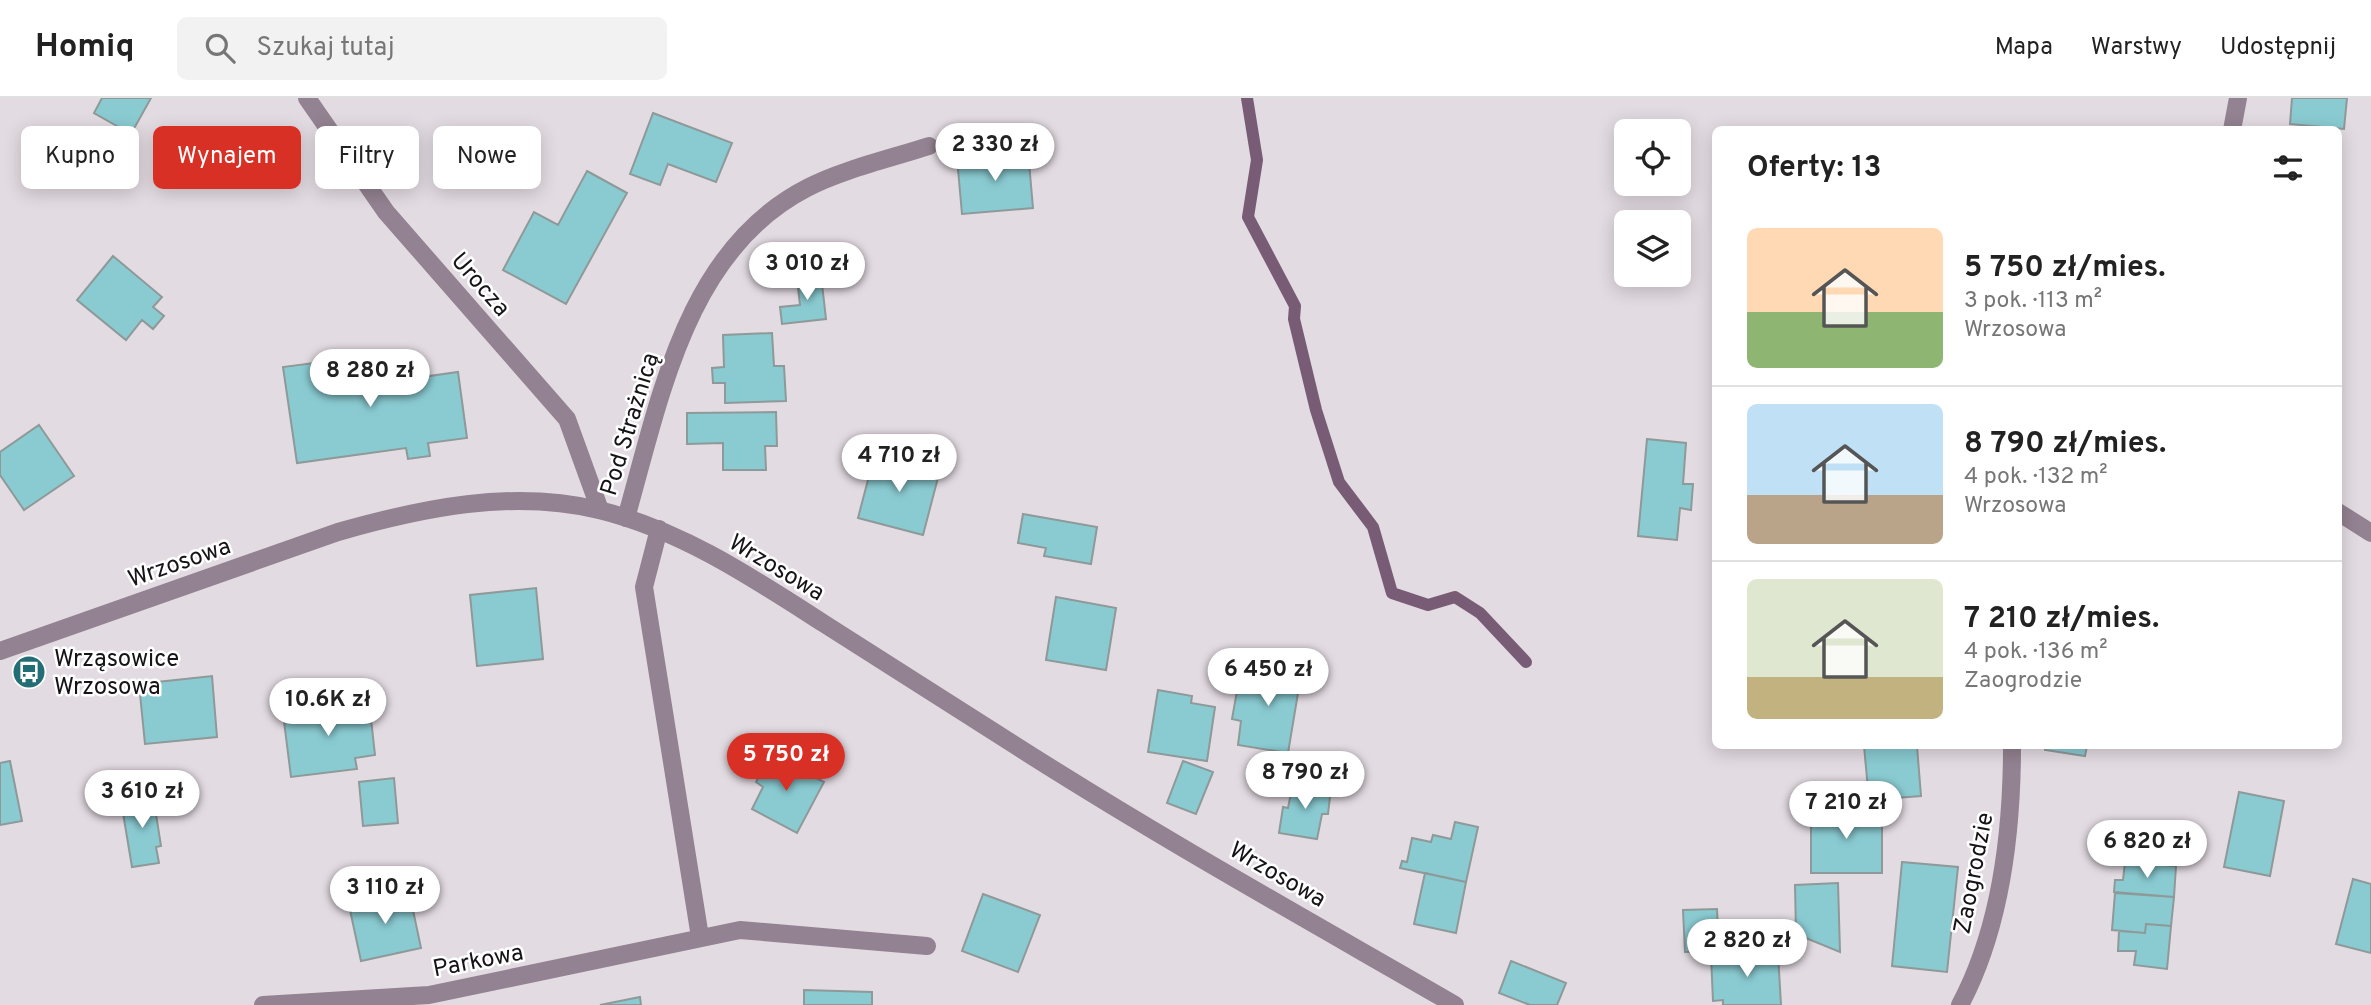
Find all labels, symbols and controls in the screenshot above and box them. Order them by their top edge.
search box [177,17,667,80]
text: Homiq [35,27,135,69]
icon: search [201,29,239,67]
text: Szukaj tutaj [257,32,395,65]
text: Mapa [1995,33,2053,63]
text: Warstwy [2091,33,2182,63]
text: Udostępnij [2220,33,2336,63]
map controls [1614,119,1691,287]
button: locate [1614,119,1691,196]
pin: 2 330 zł [923,123,1067,183]
chip: Kupno [21,126,139,189]
chip: Wynajem [153,126,301,189]
chip: Filtry [315,126,419,189]
chip: Nowe [433,126,541,189]
text: 2 330 zł [951,131,1039,160]
icon: filters [2269,149,2307,187]
text: Oferty: 13 [1747,150,1881,187]
button: layers [1614,210,1691,287]
pin: 3 010 zł [735,242,879,302]
street label: Urocza [443,247,516,324]
text: 3 010 zł [765,250,849,279]
text: 5 750 zł/mies. [1964,250,2166,287]
icon: home [1803,256,1887,340]
text: 3 pok. · 113 m² [1964,287,2102,316]
text: Wrzosowa [1964,316,2066,345]
street label: Pod Strażnicą [595,349,667,500]
pin: 8 280 zł [298,350,442,409]
text: 8 280 zł [326,357,414,386]
text: 8 790 zł/mies. [1964,426,2166,463]
icon: home [1803,432,1887,516]
pin: 4 710 zł [827,434,971,494]
text: 4 710 zł [858,442,940,471]
text: 4 pok. · 132 m² [1964,463,2107,492]
text: Wrzosowa [1964,492,2066,521]
street label: Wrzosowa [722,528,829,609]
street label: Wrzosowa [124,532,235,595]
text: 7 210 zł/mies. [1964,601,2159,638]
icon: home [1803,607,1887,691]
text: 4 pok. · 136 m² [1964,638,2108,667]
place label: Wrząsowice Wrzosowa [54,645,179,703]
pin: 6 450 zł [1196,648,1340,708]
bus stop icon: Wrząsowice Wrzosowa [10,653,48,691]
text: 6 450 zł [1224,656,1312,685]
text: Zaogrodzie [1964,667,2082,696]
pin: 10.6K zł [256,678,400,738]
text: 10.6K zł [285,686,371,715]
pin: 5 750 zł [714,734,858,793]
text: 5 750 zł [743,741,829,770]
pin: 8 790 zł [1233,752,1377,811]
text: 8 790 zł [1262,759,1348,788]
pin: 3 610 zł [70,770,214,830]
text: 3 610 zł [101,778,183,807]
pin: 7 210 zł [1774,782,1918,841]
text: 7 210 zł [1805,789,1887,818]
street label: Zaogrodzie [1948,810,2001,937]
pin: 6 820 zł [2075,820,2219,880]
text: 6 820 zł [2103,828,2191,857]
street label: Wrzosowa [1223,836,1331,915]
pin: 3 110 zł [313,866,457,926]
text: 3 110 zł [346,874,424,903]
pin: 2 820 zł [1675,920,1819,979]
text: 2 820 zł [1703,927,1791,956]
street label: Parkowa [431,939,526,985]

